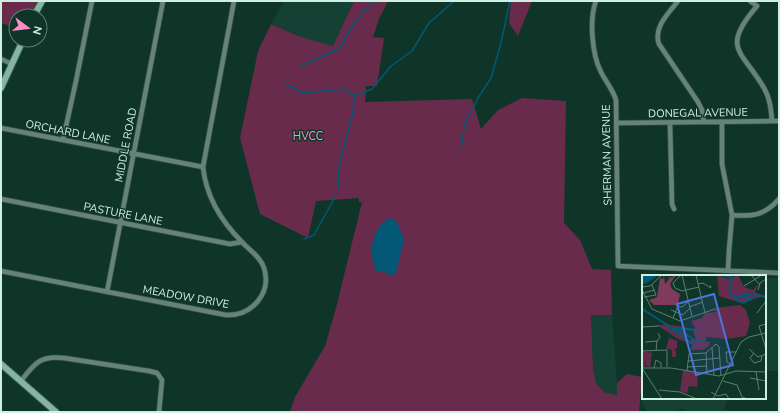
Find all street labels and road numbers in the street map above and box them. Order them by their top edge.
street label: SHERMAN AVENUE [599,104,615,206]
street label: DONEGAL AVENUE [648,105,748,121]
street label: MIDDLE ROAD [111,106,141,184]
street label: ORCHARD LANE [24,116,112,148]
street label: PASTURE LANE [82,199,164,229]
street label: MEADOW DRIVE [142,282,230,312]

